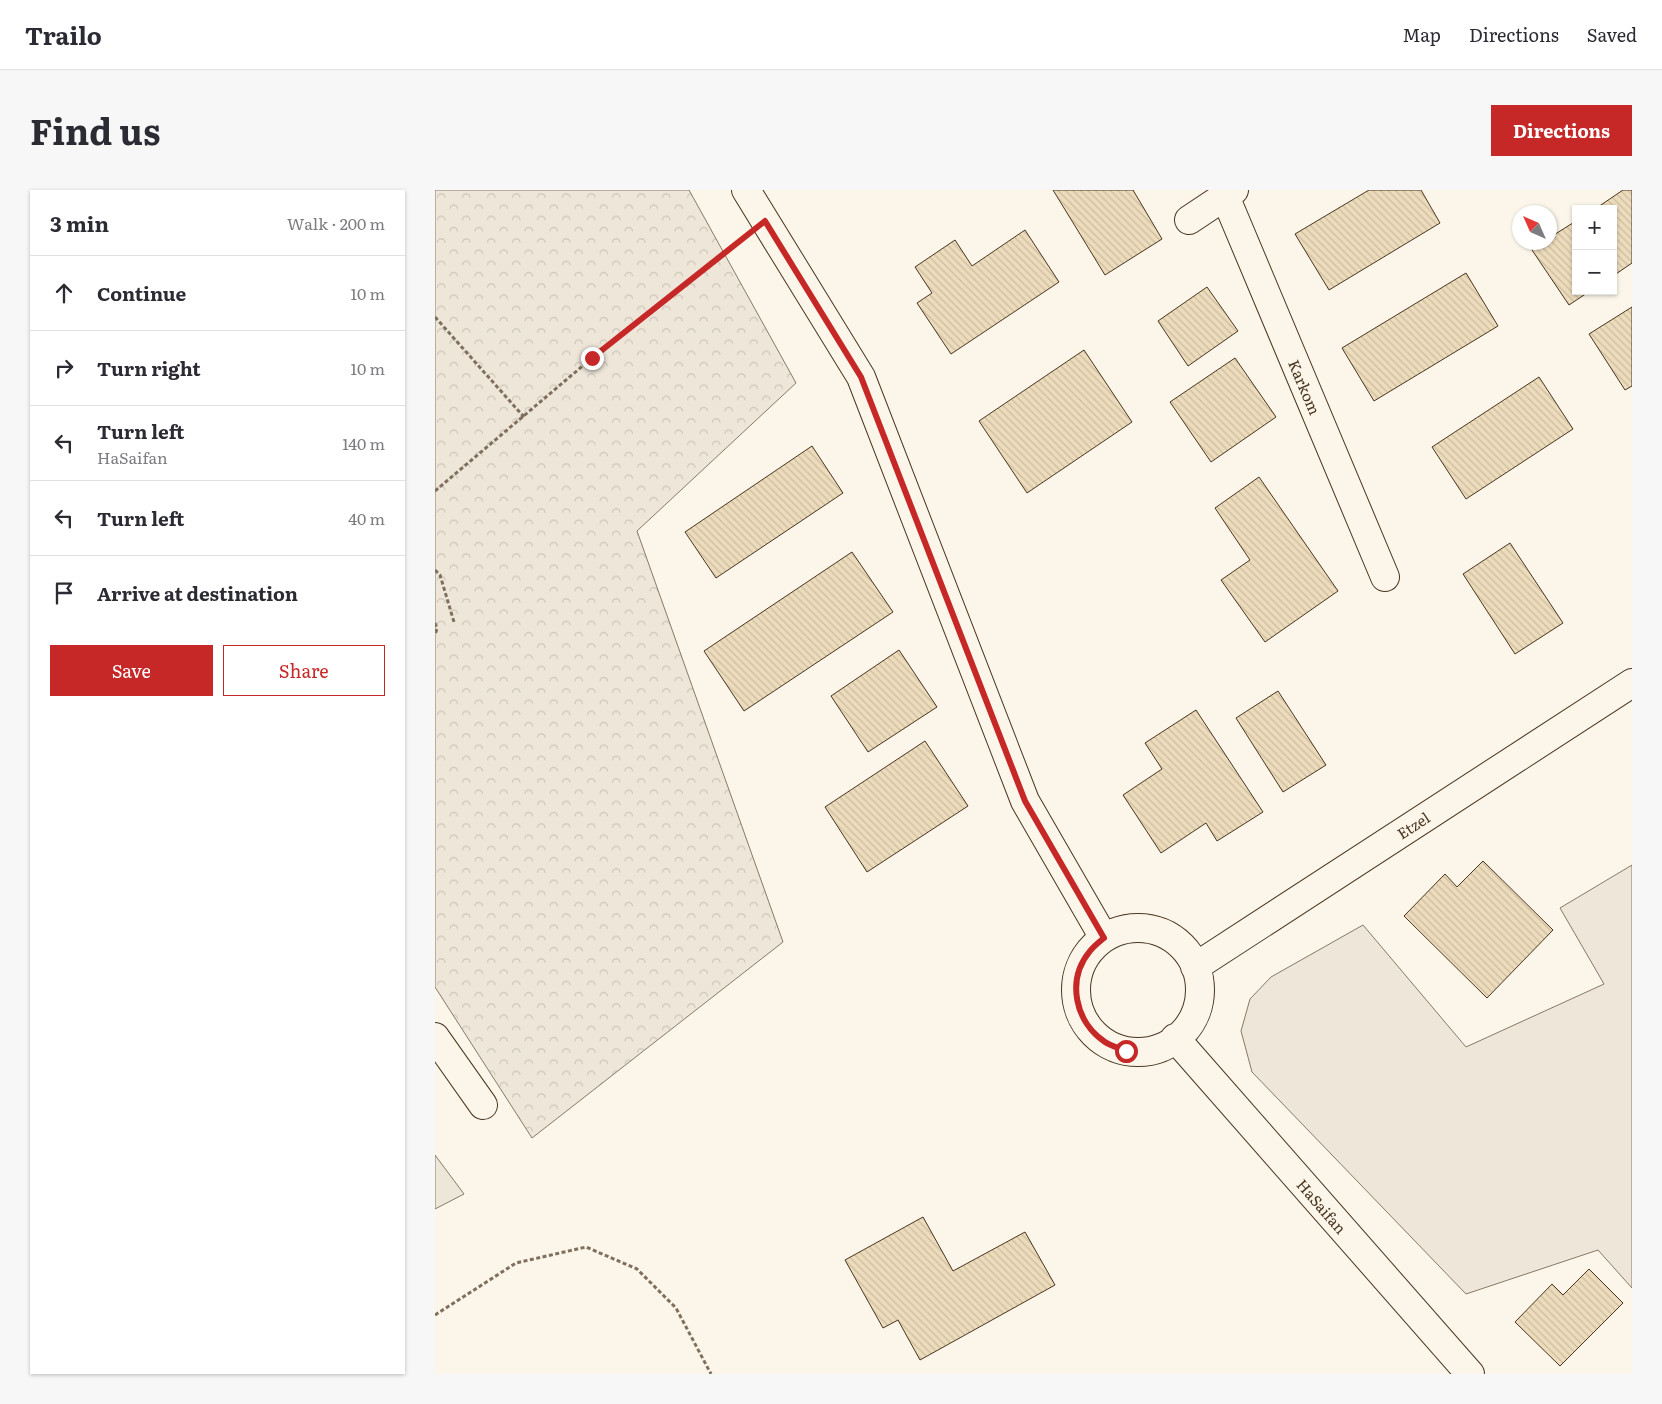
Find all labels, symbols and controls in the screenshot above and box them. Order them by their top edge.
text: Trailo [25,17,102,52]
text: Map [1403,21,1441,48]
text: Directions [1469,21,1559,48]
text: Saved [1587,21,1637,48]
text: Find us [30,104,160,156]
button: Directions [1491,105,1632,156]
north arrow [1512,205,1557,250]
map controls [1572,205,1617,295]
button: + [1572,205,1617,250]
text: 3 min [50,207,109,238]
text: Walk · 200 m [287,211,385,235]
button: − [1572,250,1617,295]
icon: ahead [50,279,78,307]
text: Continue [97,279,186,307]
text: 10 m [351,281,385,305]
route end [581,347,604,370]
icon: right [50,354,78,382]
text: Turn right [97,354,201,382]
text: 10 m [351,356,385,380]
street label: Karkom [1283,356,1327,419]
text: Turn left [97,417,184,445]
icon: left [50,429,78,457]
text: 140 m [342,431,385,455]
text: HaSaifan [97,445,168,469]
icon: left [50,504,78,532]
text: Turn left [97,504,184,532]
text: 40 m [348,506,385,530]
icon: arrive [50,579,78,607]
text: Arrive at destination [97,579,298,607]
button: Save [50,645,213,696]
button: Share [223,645,385,696]
street label: Etzel [1392,806,1434,844]
route start [1115,1040,1138,1063]
street label: HaSaifan [1292,1174,1352,1239]

